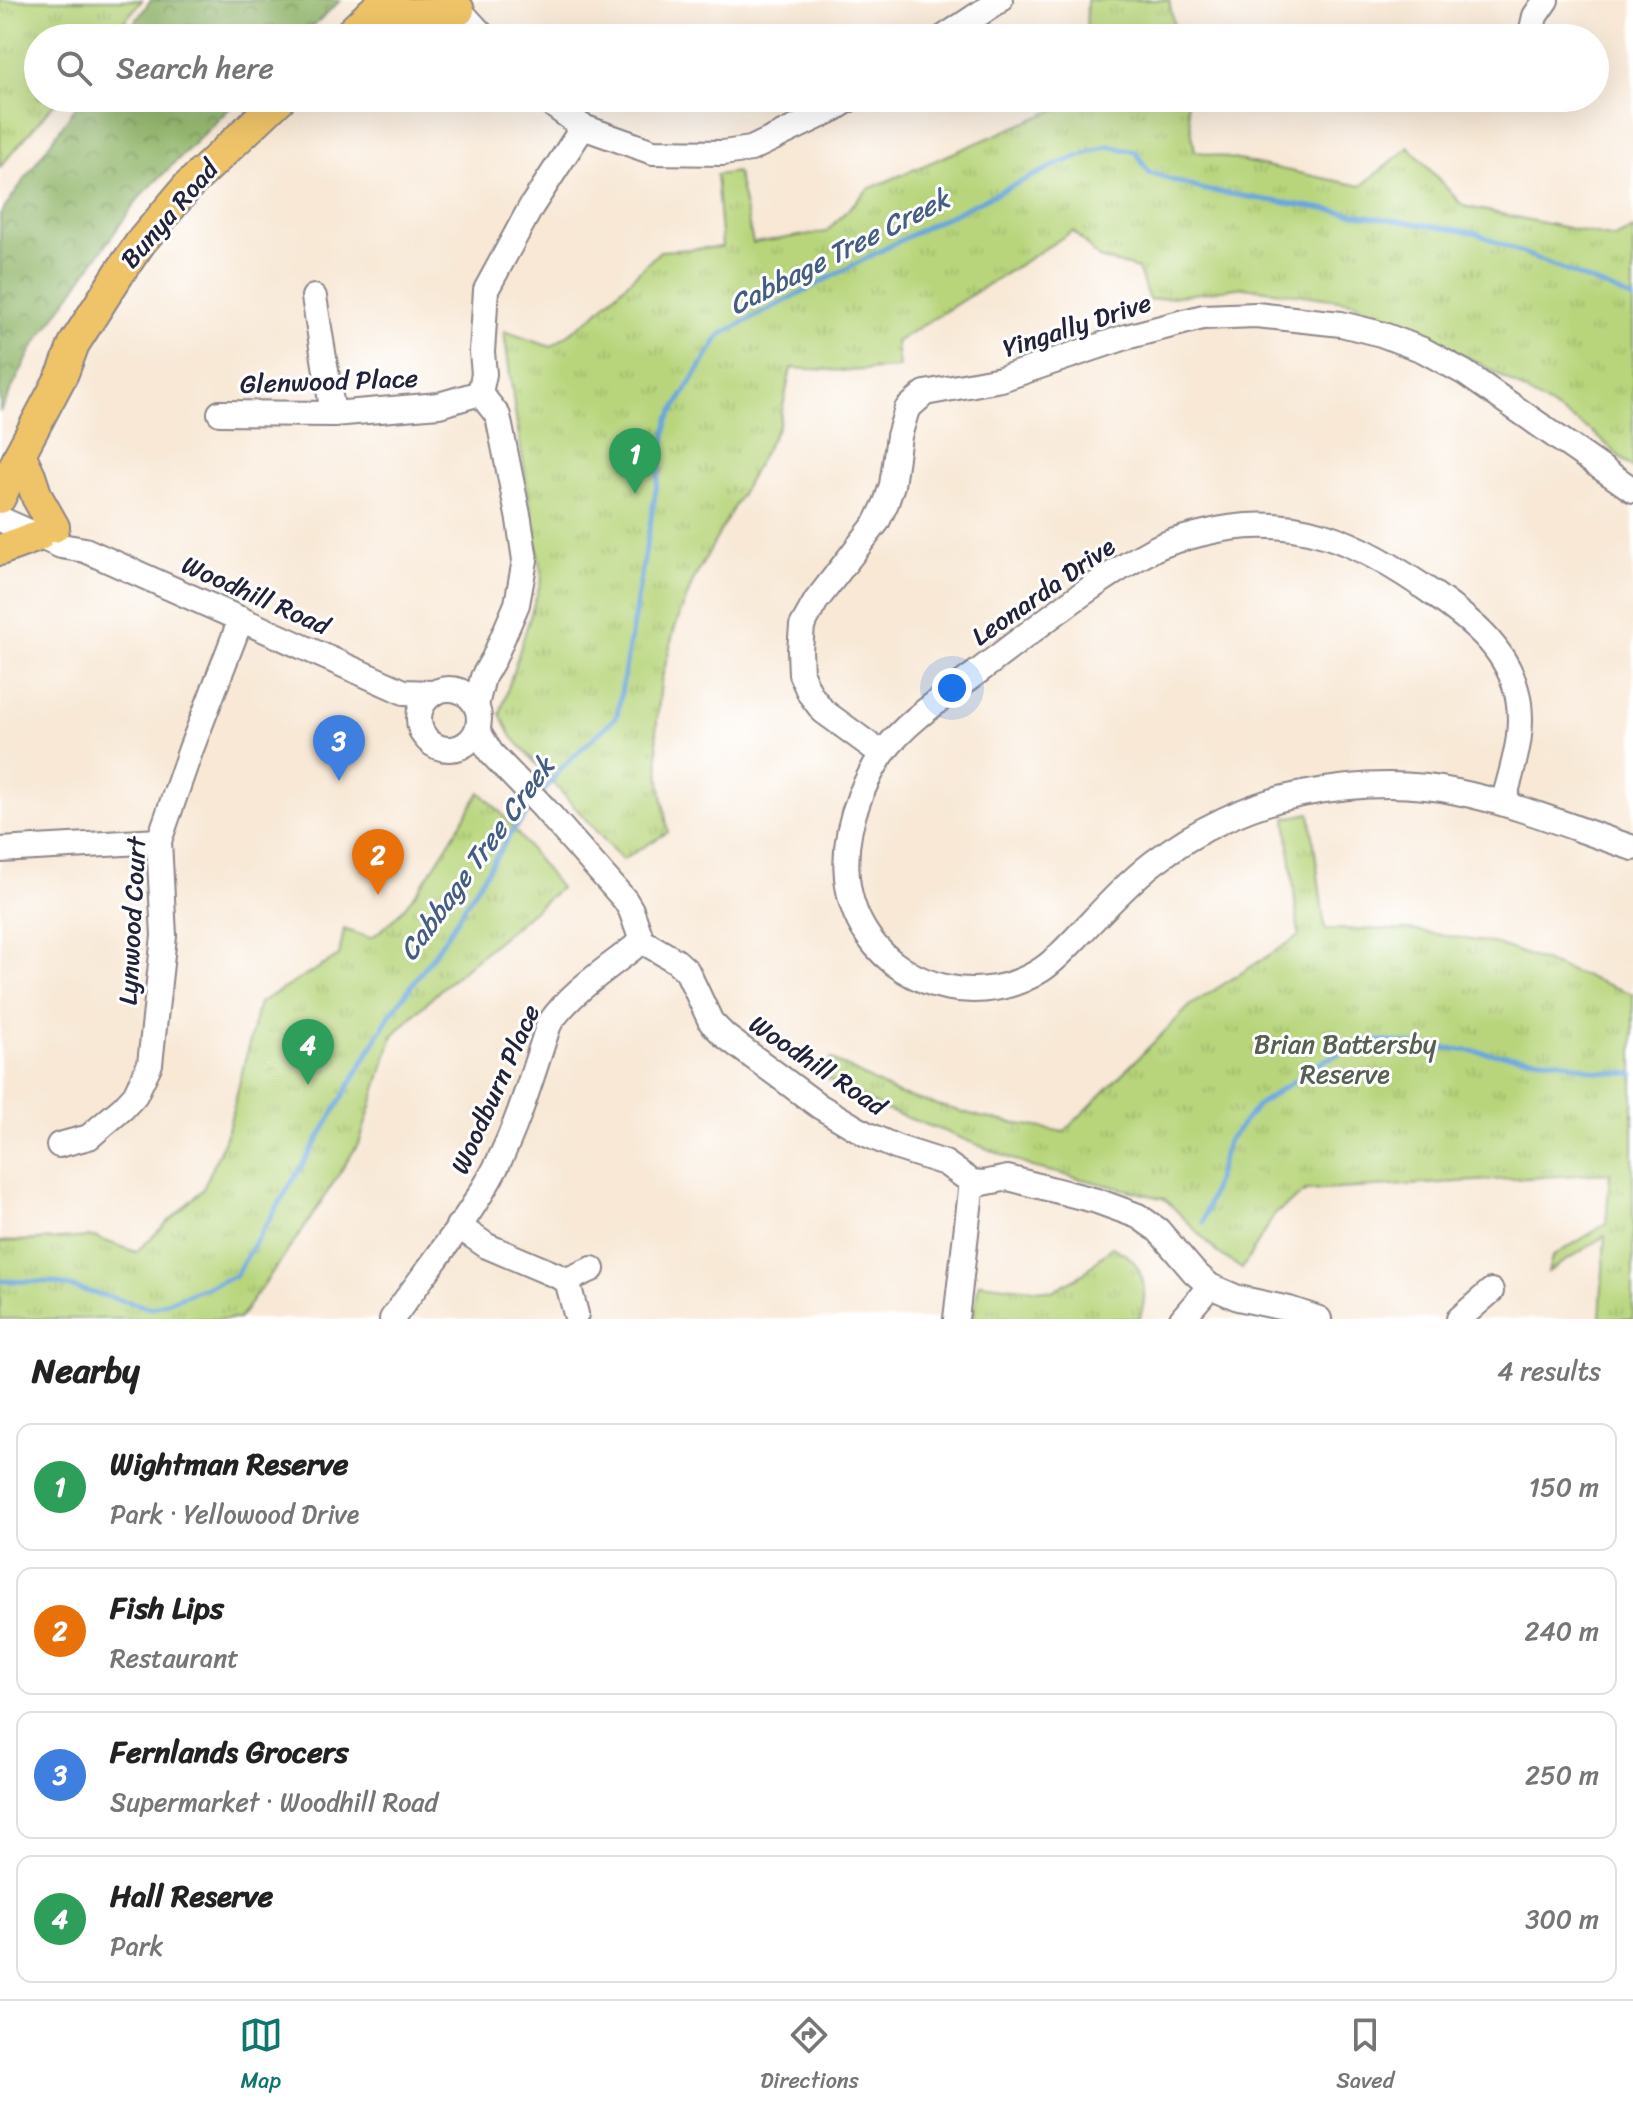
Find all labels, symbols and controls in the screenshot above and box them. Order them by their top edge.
search box [24,24,1609,112]
text: Search here [116,41,274,95]
icon: search [52,46,96,90]
street label: Bunya Road [108,147,232,279]
water label: Cabbage Tree Creek [720,173,961,328]
street label: Yingally Drive [997,279,1157,371]
street label: Glenwood Place [239,355,419,407]
pin: 1 [609,428,661,494]
street label: Leonarda Drive [961,524,1125,658]
street label: Woodhill Road [174,542,340,649]
your location [932,668,972,708]
pin: 3 [313,715,365,781]
water label: Cabbage Tree Creek [385,744,569,971]
pin: 2 [352,829,404,895]
street label: Lynwood Court [105,834,159,1006]
street label: Woodburn Place [437,997,553,1181]
street label: Woodhill Road [740,1002,898,1130]
pin: 4 [282,1019,334,1085]
park label: Brian Battersby Reserve [1254,1021,1437,1097]
text: Nearby [32,1341,140,1401]
text: 4 results [1497,1348,1601,1394]
text: Wightman Reserve [110,1437,349,1491]
text: 1 [54,1464,66,1510]
text: 150 m [1529,1464,1599,1510]
text: Park · Yellowood Drive [110,1491,359,1537]
text: Fish Lips [110,1581,224,1635]
text: 2 [52,1608,68,1654]
text: 240 m [1525,1608,1599,1654]
text: Restaurant [110,1635,239,1681]
text: Fernlands Grocers [110,1725,349,1779]
text: 3 [53,1752,67,1798]
text: 250 m [1525,1752,1599,1798]
text: Supermarket · Woodhill Road [110,1779,438,1825]
text: Hall Reserve [110,1869,273,1923]
text: 4 [52,1896,68,1942]
text: 300 m [1525,1896,1599,1942]
text: Park [110,1923,163,1969]
tab: Map [239,2013,283,2100]
tab: Directions [760,2013,859,2100]
tab: Saved [1336,2013,1394,2100]

